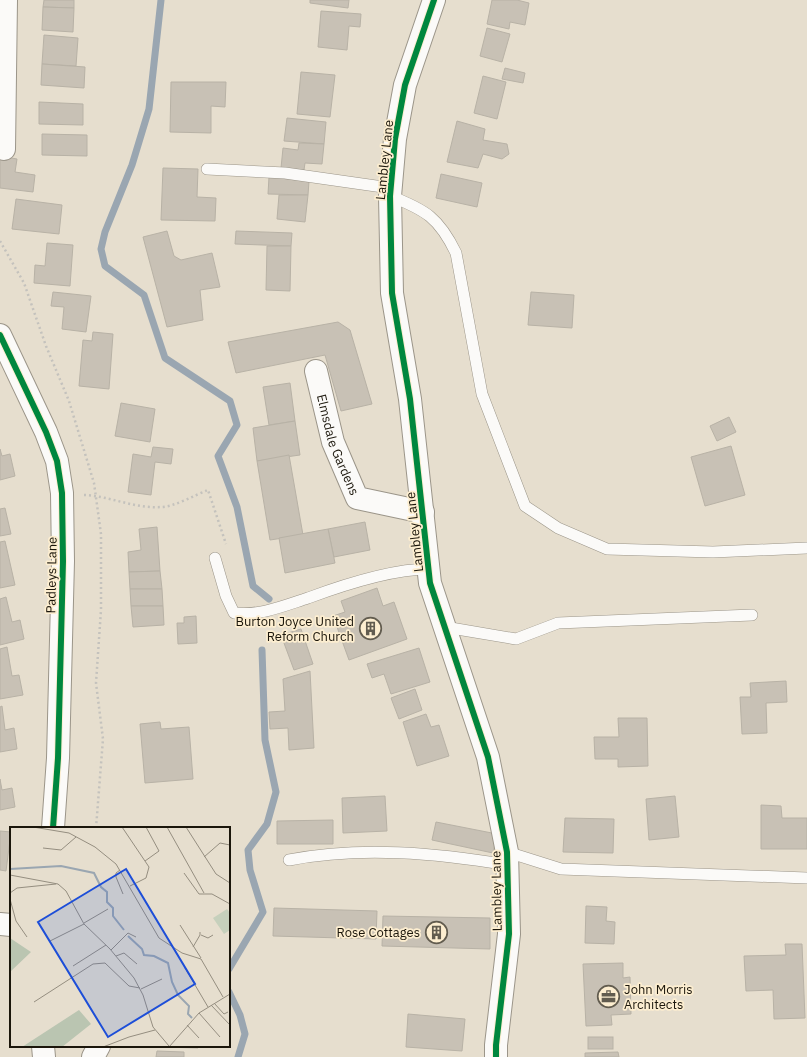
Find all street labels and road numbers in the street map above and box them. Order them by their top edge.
street label: Lambley Lane [372,119,397,201]
street label: Elmsdale Gardens [313,392,363,498]
street label: Lambley Lane [402,491,427,573]
street label: Padleys Lane [42,537,61,613]
street label: Lambley Lane [487,851,506,931]

